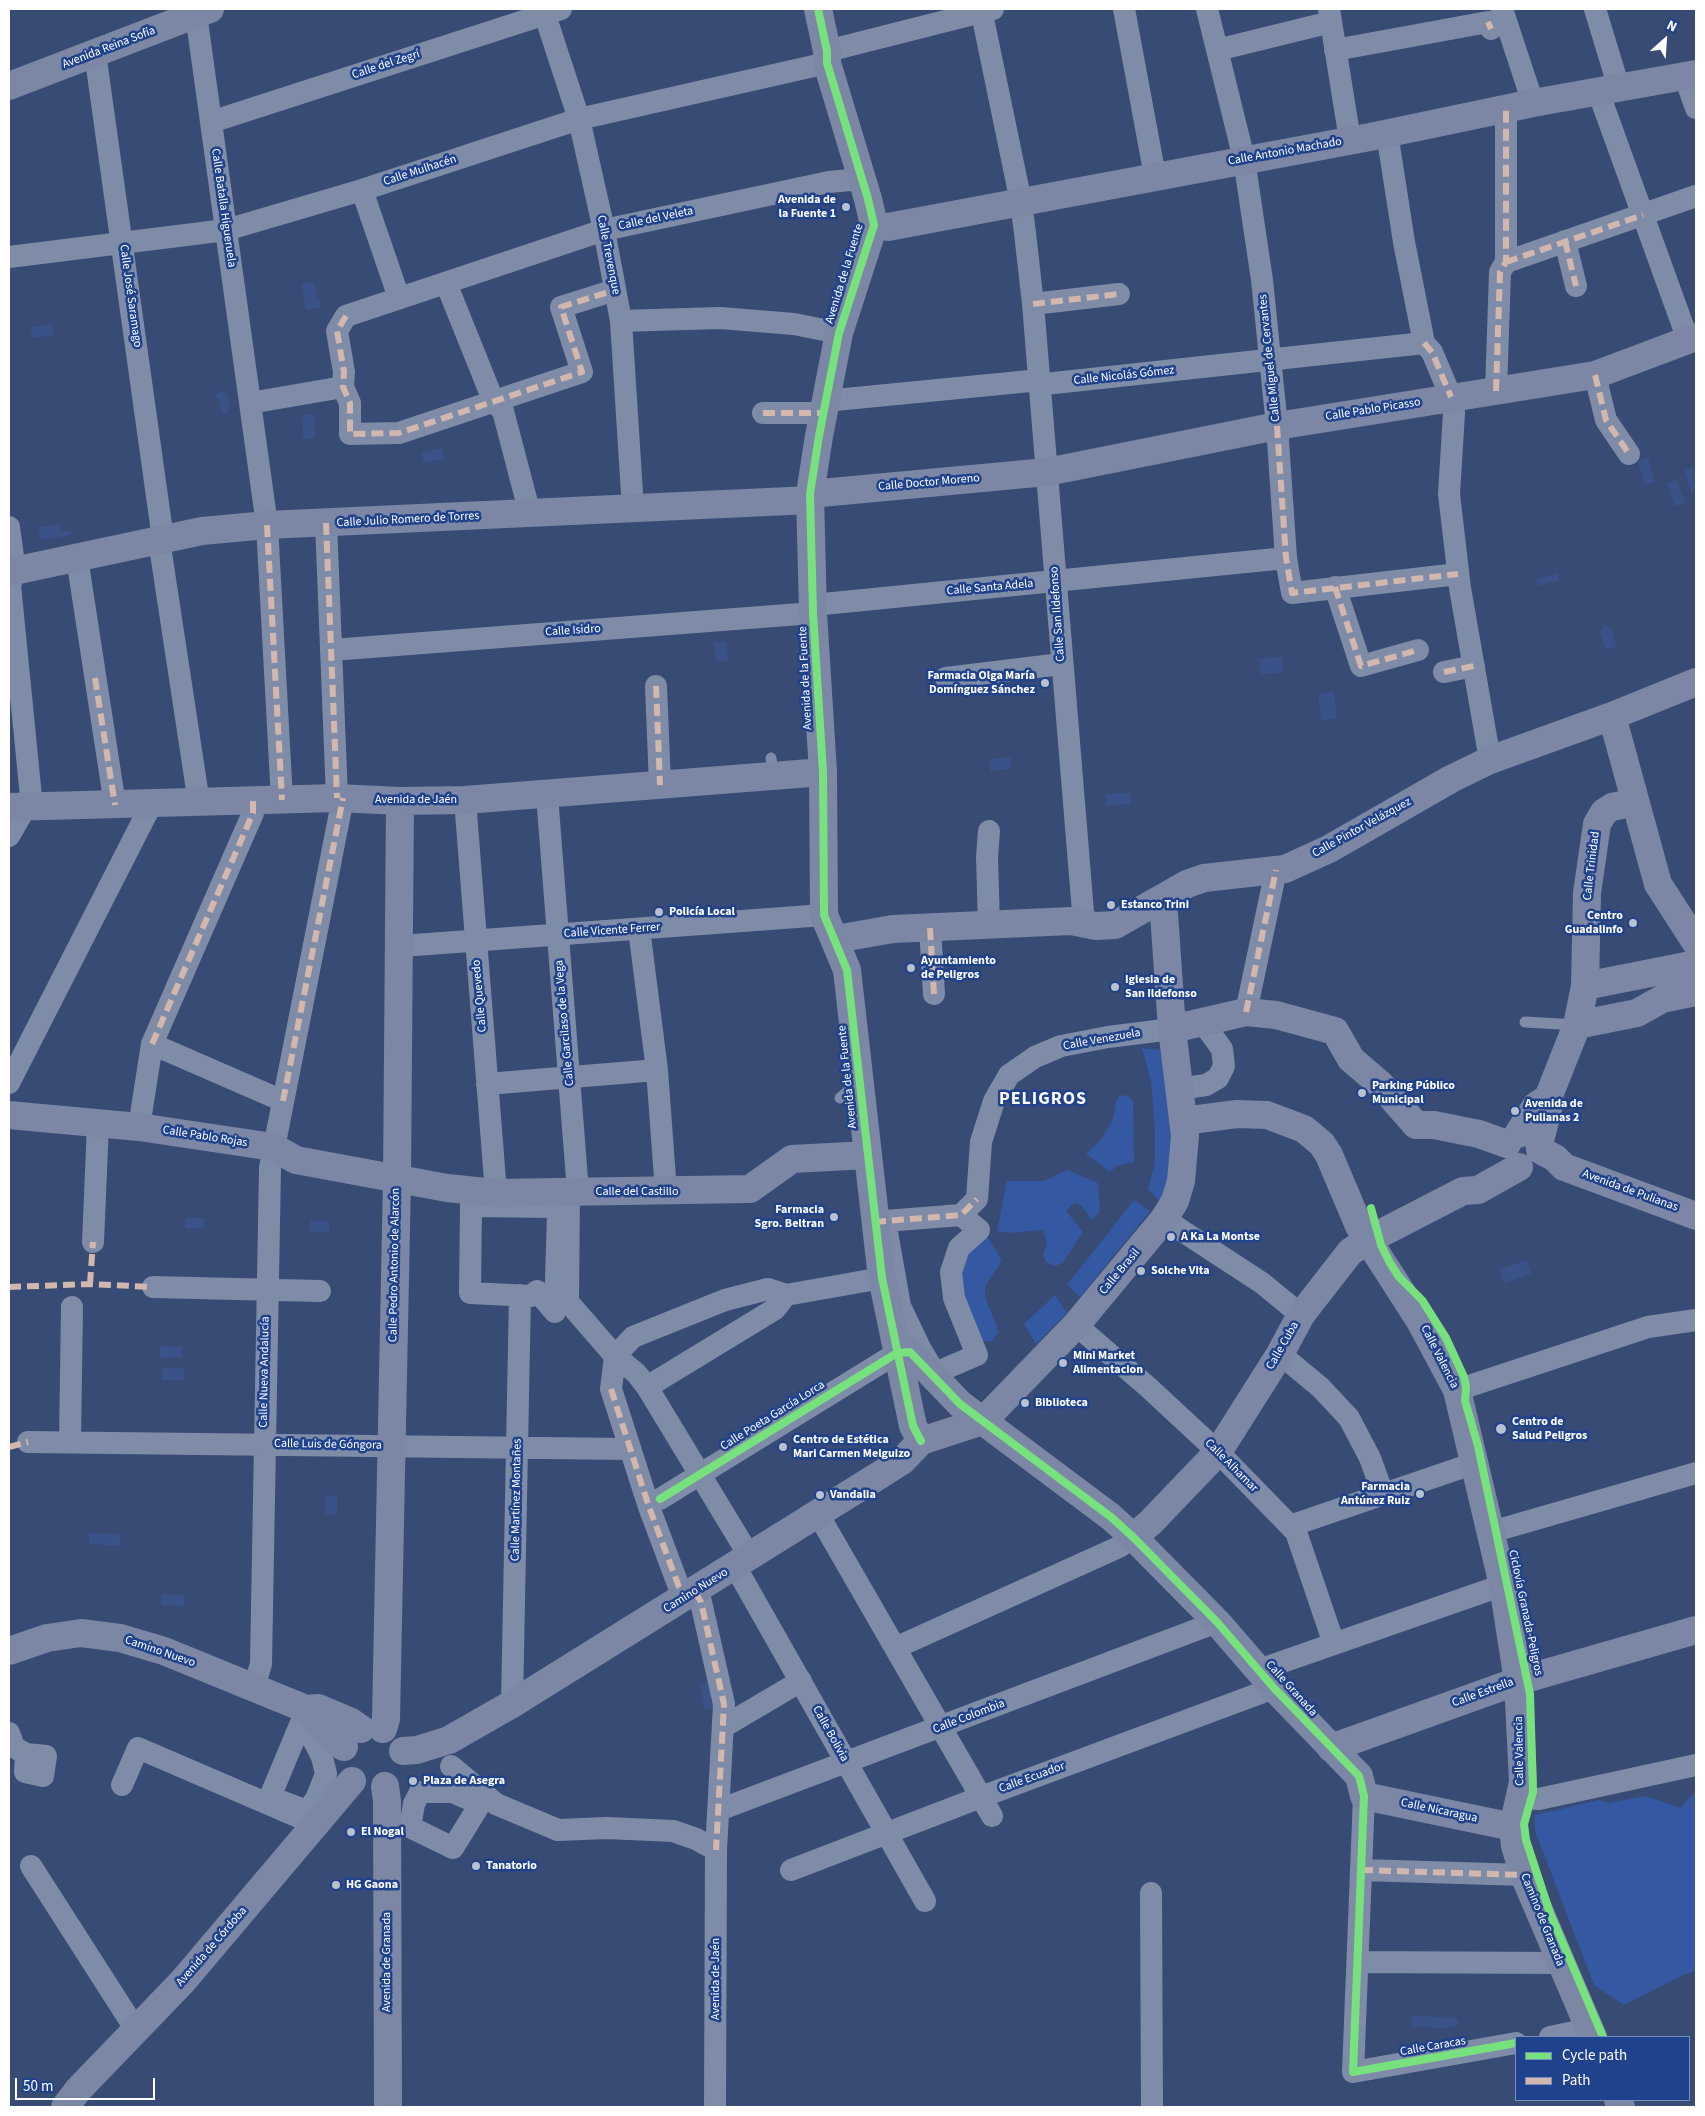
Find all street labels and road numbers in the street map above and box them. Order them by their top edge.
street label: Avenida Reina Sofía [60,24,158,72]
street label: Calle del Zegrí [350,47,422,83]
street label: Calle Antonio Machado [1227,135,1343,169]
street label: Calle Batalla Higueruela [208,148,238,268]
street label: Calle Mulhacén [382,152,458,190]
street label: Calle del Veleta [617,204,695,234]
street label: Calle Trevenque [593,214,623,296]
street label: Avenida de la Fuente [823,222,867,326]
street label: Calle José Saramago [116,244,144,348]
street label: Calle Miguel de Cervantes [1256,294,1284,422]
street label: Calle Nicolás Gómez [1073,364,1175,388]
street label: Calle Pablo Picasso [1324,395,1422,425]
street label: Calle Doctor Moreno [878,471,980,495]
street label: Calle Julio Romero de Torres [336,509,480,531]
street label: Calle San Ildefonso [1047,566,1069,662]
street label: Calle Santa Adela [946,577,1034,599]
street label: Calle Isidro [545,622,601,640]
street label: Avenida de la Fuente [796,626,816,730]
street label: Avenida de Jaén [375,793,457,807]
street label: Calle Pintor Velázquez [1310,795,1414,861]
street label: Calle Trinidad [1581,831,1603,901]
street label: Calle Vicente Ferrer [563,920,661,942]
street label: Calle Quevedo [470,959,490,1033]
street label: Calle Garcilaso de la Vega [552,959,578,1087]
street label: Avenida de la Fuente [835,1025,861,1129]
street label: Calle Venezuela [1062,1026,1142,1054]
street label: Calle Pablo Rojas [162,1123,248,1151]
street label: Avenida de Pulianas [1580,1167,1680,1215]
street label: Calle del Castillo [596,1185,678,1199]
street label: Calle Pedro Antonio de Alarcón [386,1188,404,1342]
street label: Calle Brasil [1097,1246,1143,1298]
street label: Calle Nueva Andalucía [257,1316,273,1428]
street label: Calle Cuba [1263,1319,1303,1373]
street label: Calle Valencia [1417,1323,1461,1391]
street label: Calle Poeta García Lorca [718,1378,828,1454]
street label: Calle Alhamar [1201,1436,1261,1496]
street label: Calle Luis de Góngora [274,1437,382,1453]
street label: Calle Martínez Montañes [509,1439,525,1561]
street label: Ciclovía Granada-Peligros [1505,1549,1545,1677]
street label: Camino Nuevo [661,1565,731,1617]
street label: Camino Nuevo [123,1633,197,1671]
street label: Calle Granada [1262,1658,1320,1720]
street label: Calle Estrella [1450,1675,1516,1711]
street label: Calle Colombia [931,1697,1007,1737]
street label: Calle Bolivia [809,1704,851,1764]
street label: Calle Valencia [1512,1716,1528,1786]
street label: Calle Ecuador [997,1759,1067,1797]
street label: Calle Nicaragua [1399,1796,1479,1826]
street label: Camino de Granada [1517,1871,1567,1969]
street label: Avenida de Córdoba [174,1904,250,1990]
street label: Avenida de Granada [380,1912,394,2012]
street label: Avenida de Jaén [709,1938,723,2020]
street label: Calle Caracas [1399,2034,1467,2060]

